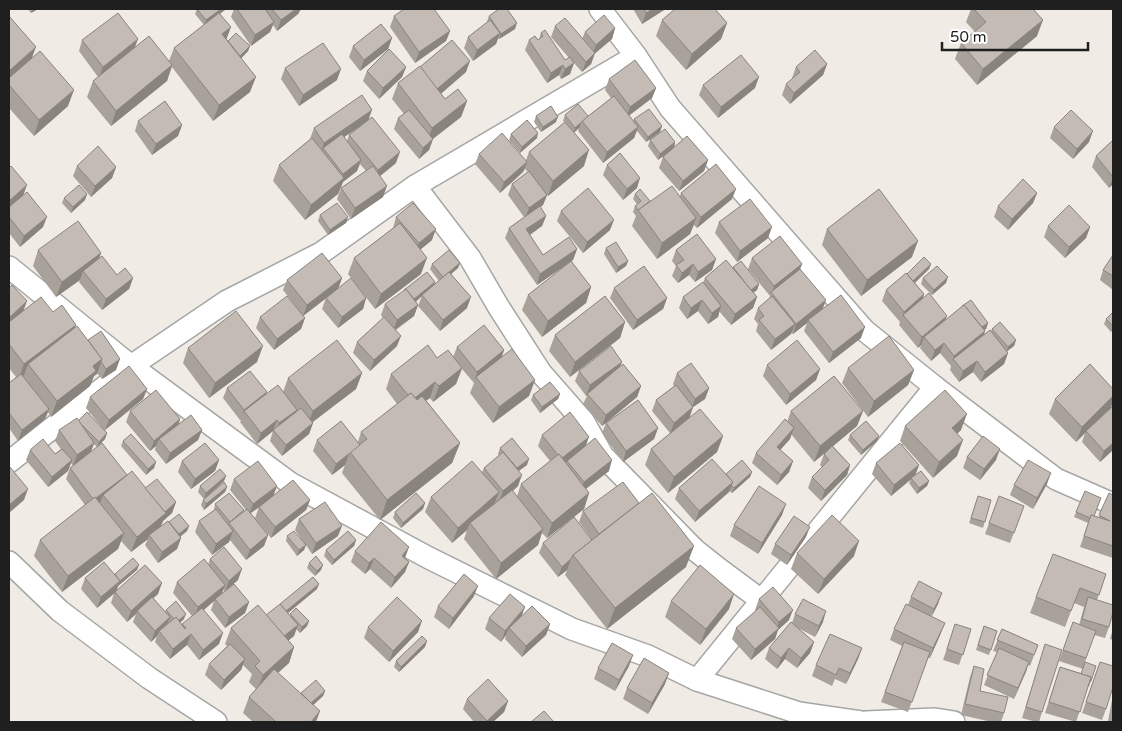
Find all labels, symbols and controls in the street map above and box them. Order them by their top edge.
scale bar [942,20,1088,52]
text: 50 m [950,28,987,46]

